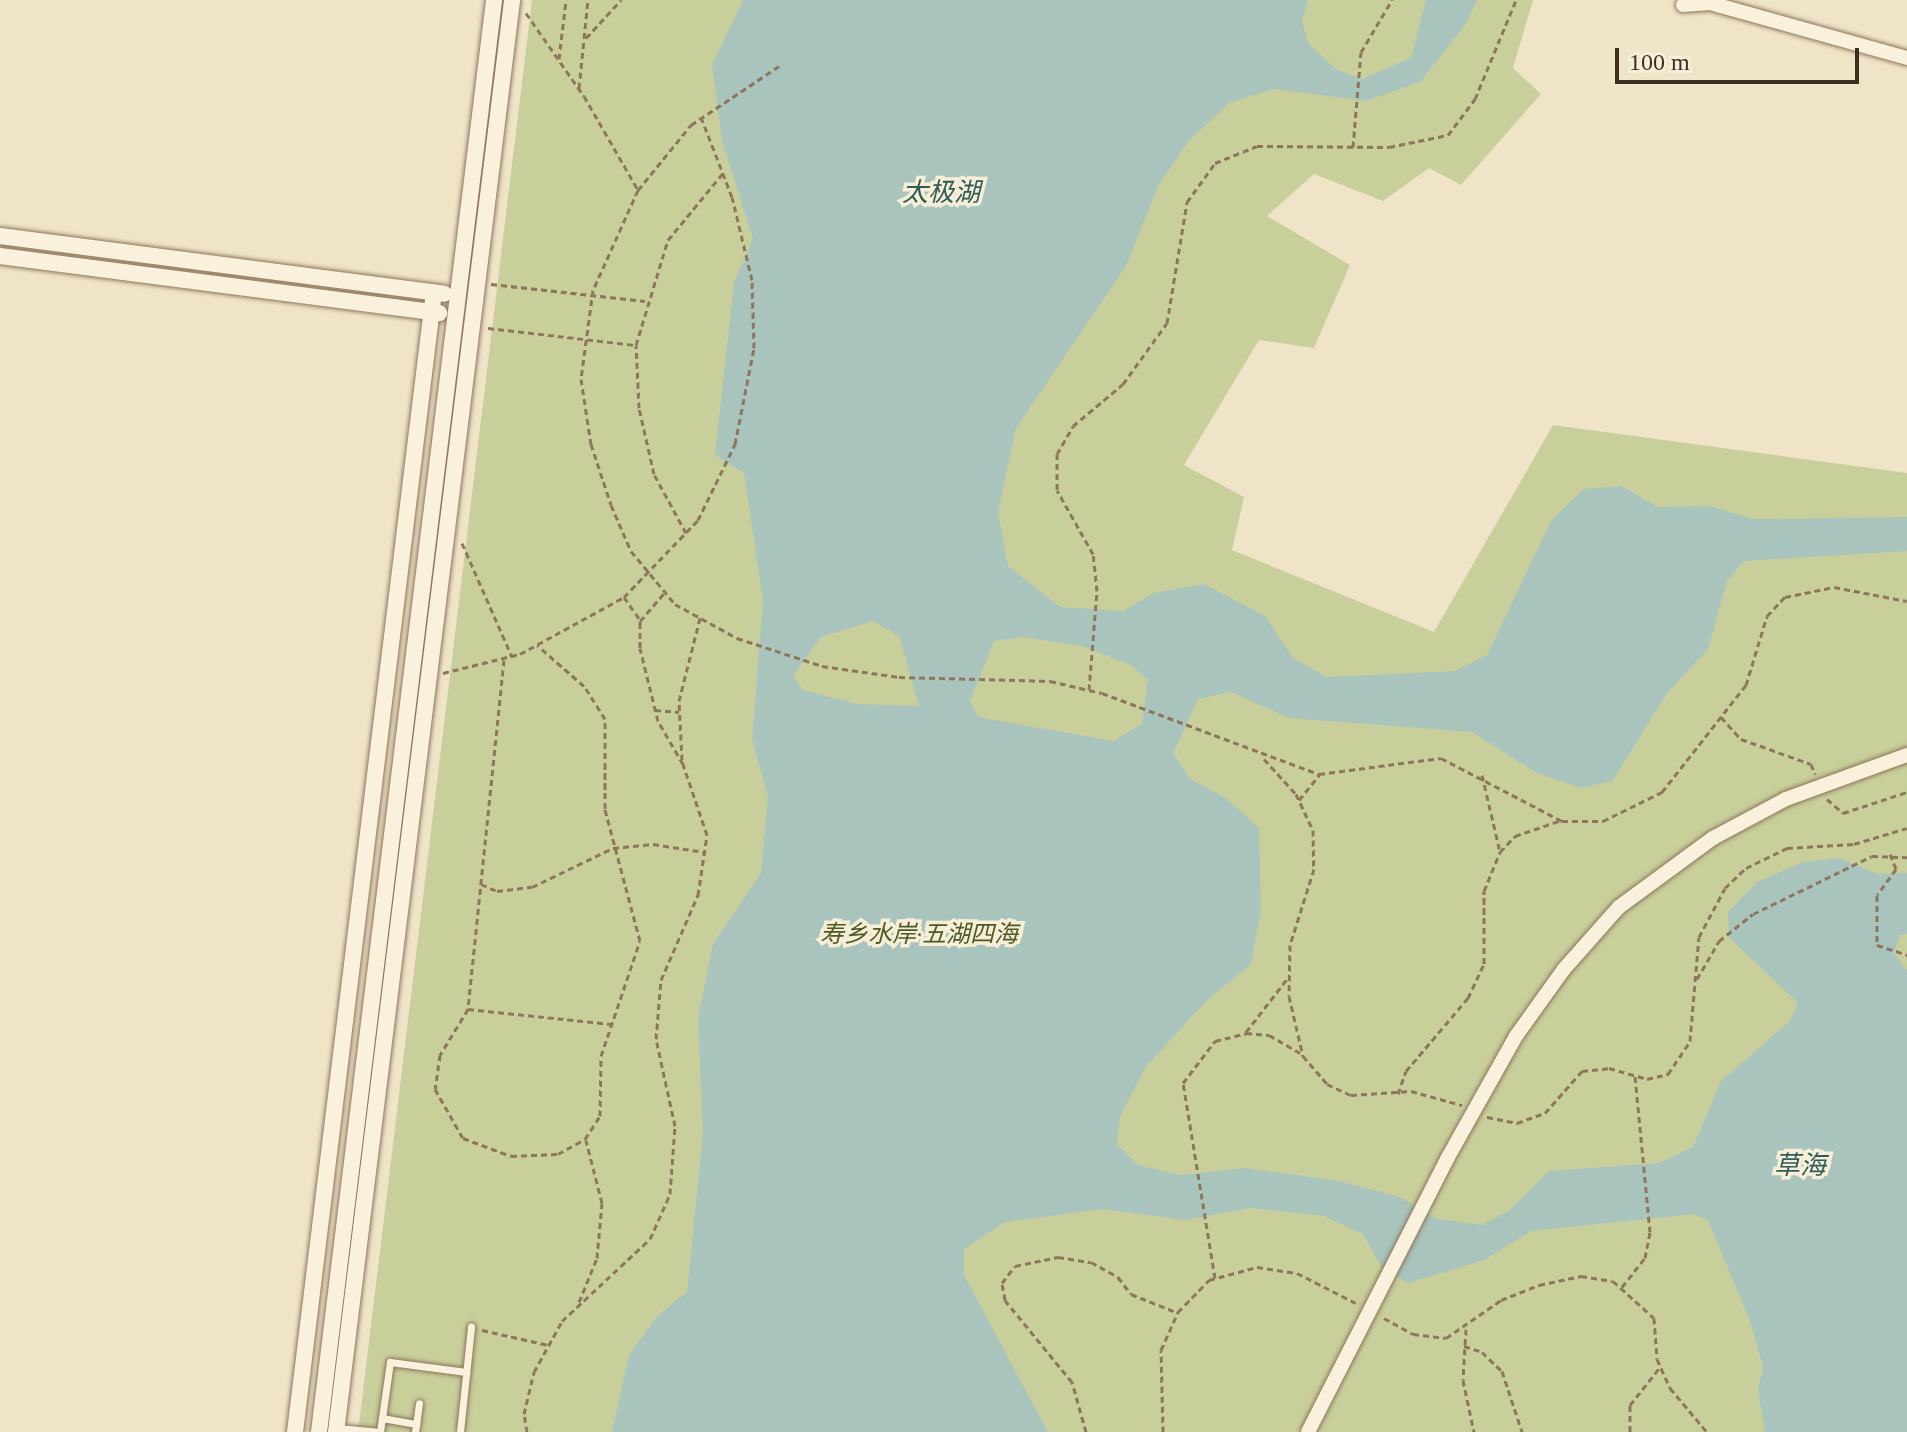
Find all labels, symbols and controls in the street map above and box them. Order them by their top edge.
scale bar [1619,32,1863,82]
text: 100 m [1629,49,1690,75]
water label: 太极湖 [902,177,980,209]
park label: 寿乡水岸·五湖四海 [820,921,1018,949]
water label: 草海 [1774,1150,1826,1182]

